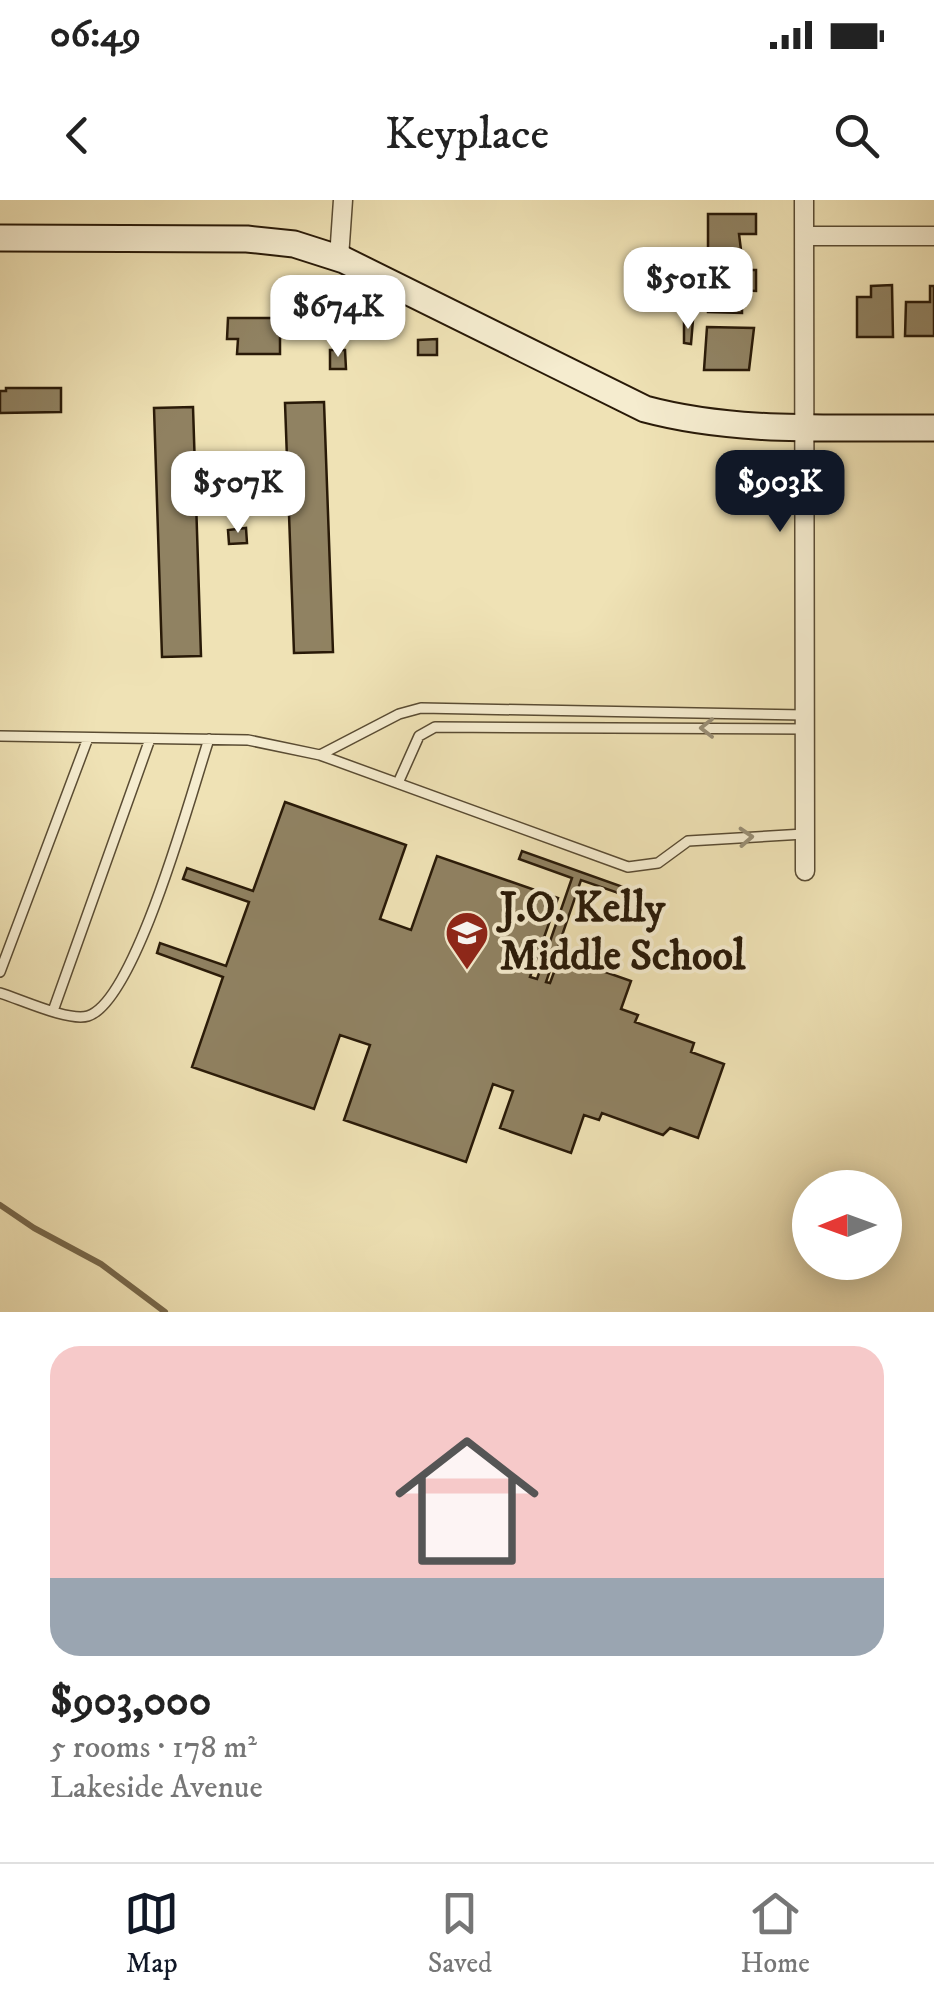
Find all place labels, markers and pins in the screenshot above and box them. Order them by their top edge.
pin: $501K [618,247,758,332]
pin: $674K [268,275,408,360]
pin: $903K [710,450,850,535]
pin: $507K [168,451,308,536]
place label: J.O. Kelly Middle School [496,883,747,983]
school or university icon: J.O. Kelly Middle School [444,910,490,971]

